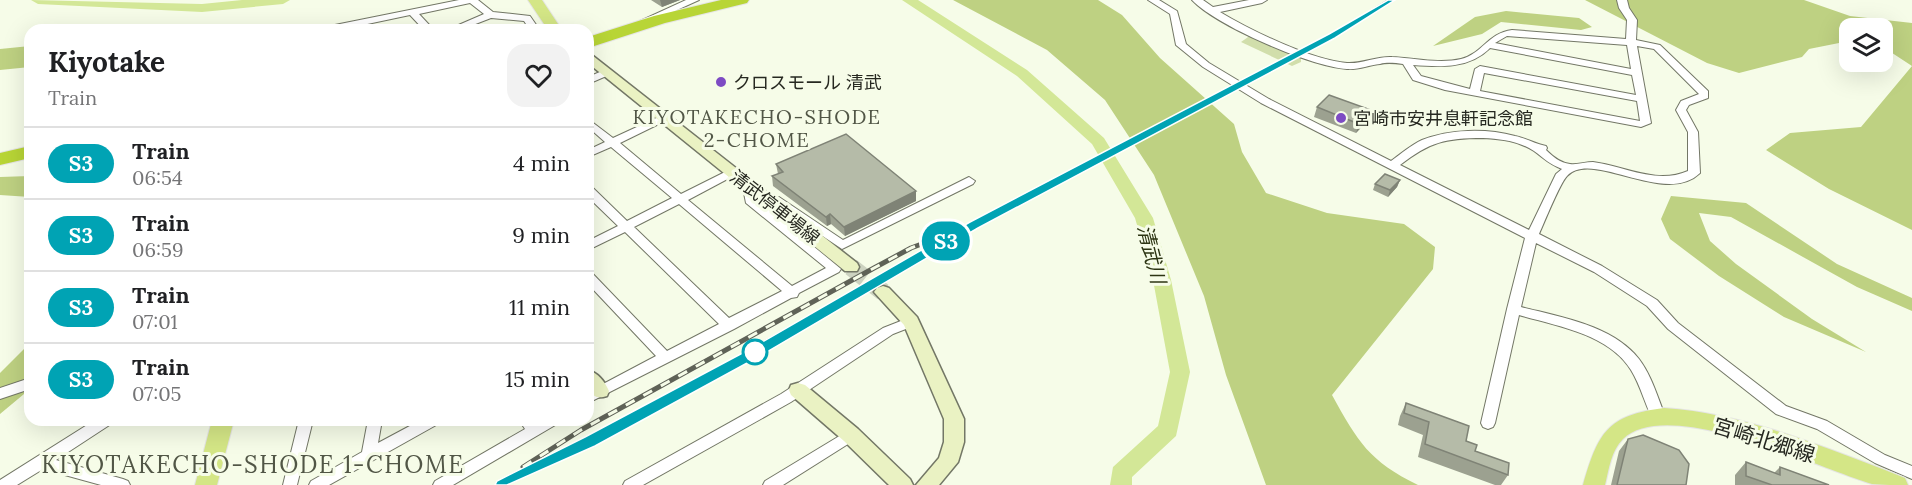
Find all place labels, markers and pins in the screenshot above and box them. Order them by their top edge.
place label: クロスモール 清武 [733,71,882,94]
marker: クロスモール 清武 [714,75,728,89]
place label: 宮崎市安井息軒記念館 [1353,107,1533,130]
marker: 宮崎市安井息軒記念館 [1334,111,1348,125]
unlabelled marker [742,339,768,365]

